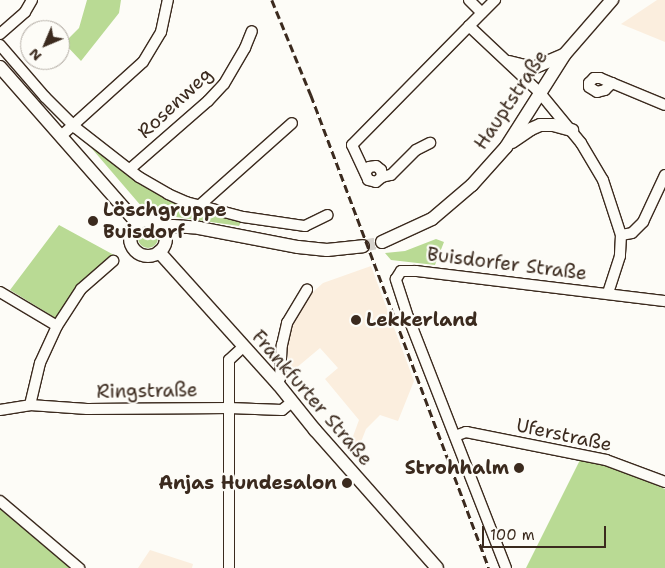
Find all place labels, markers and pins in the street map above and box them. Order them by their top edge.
place label: Löschgruppe Buisdorf [103,199,227,243]
marker: Löschgruppe Buisdorf [87,215,99,227]
place label: Lekkerland [366,309,478,331]
marker: Lekkerland [350,314,362,326]
place label: Strohhalm [405,457,509,479]
marker: Strohhalm [513,462,525,474]
place label: Anjas Hundesalon [159,472,337,494]
marker: Anjas Hundesalon [341,477,353,489]

